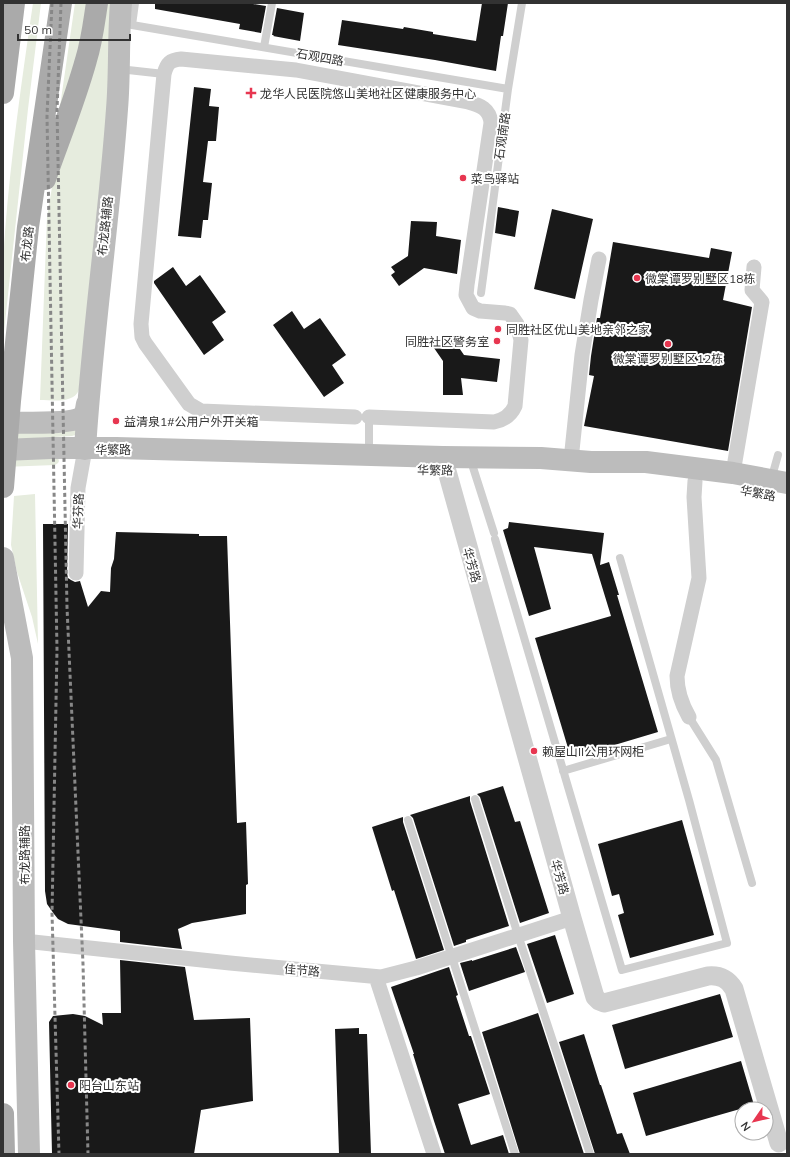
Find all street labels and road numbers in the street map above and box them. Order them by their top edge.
street label: 石观四路 [295,45,345,69]
street label: 石观南路 [491,111,513,161]
street label: 布龙路辅路 [94,195,116,257]
street label: 布龙路 [18,225,36,263]
street label: 华繁路 [95,442,131,457]
street label: 华繁路 [417,462,453,478]
street label: 华繁路 [739,482,777,504]
street label: 华芬路 [70,493,86,529]
street label: 华芳路 [460,546,484,584]
street label: 布龙路辅路 [17,825,32,885]
street label: 华芳路 [548,858,572,896]
street label: 佳节路 [283,961,321,979]

